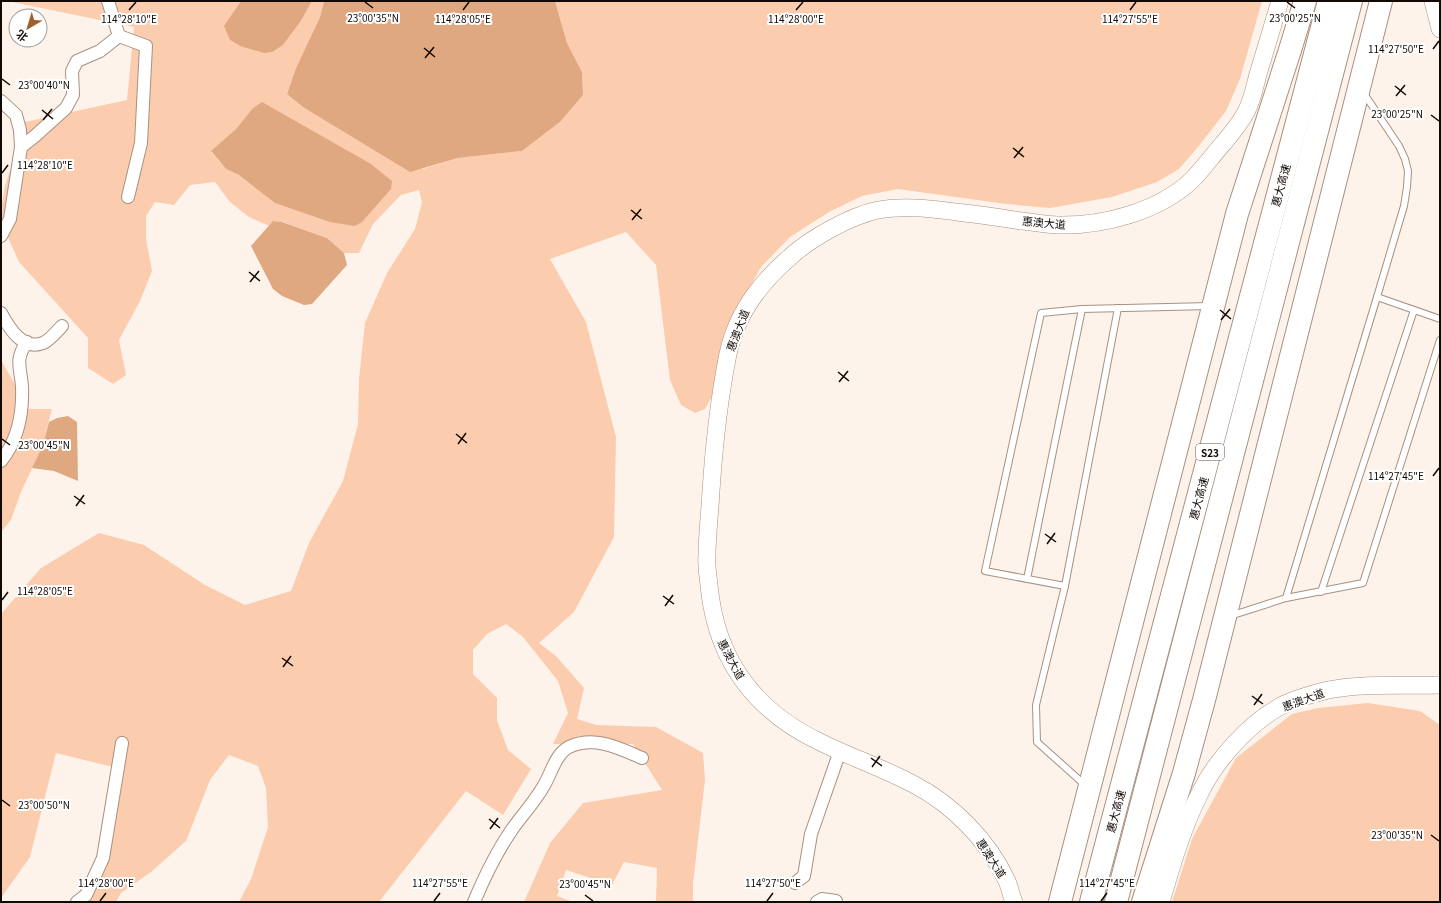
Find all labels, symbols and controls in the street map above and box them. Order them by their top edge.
north arrow [8,8,48,48]
text: 23°00'35"N [347,10,399,25]
text: 23°00'25"N [1269,10,1321,25]
text: 114°28'10"E [101,11,157,26]
text: 114°28'05"E [435,11,491,26]
text: 114°28'00"E [768,11,824,26]
text: 114°27'55"E [1102,11,1158,26]
text: 北 [12,27,30,46]
text: 114°27'50"E [1368,41,1424,56]
text: 23°00'40"N [18,77,70,92]
text: 23°00'25"N [1371,106,1423,121]
text: 114°28'10"E [17,157,73,172]
street label: 惠大高速 [1267,162,1293,208]
street label: 惠澳大道 [1021,212,1067,232]
street label: 惠澳大道 [722,307,752,353]
text: 23°00'45"N [18,437,70,452]
road number: S23 [1196,444,1224,460]
text: 114°27'45"E [1368,468,1424,483]
street label: 惠大高速 [1185,475,1211,521]
text: 114°28'05"E [17,583,73,598]
street label: 惠澳大道 [715,636,749,682]
street label: 惠澳大道 [1280,684,1326,714]
street label: 惠大高速 [1102,788,1128,834]
text: 23°00'50"N [18,797,70,812]
text: 23°00'35"N [1371,827,1423,842]
street label: 惠澳大道 [973,835,1011,881]
text: 114°28'00"E [78,875,134,890]
text: 114°27'55"E [412,875,468,890]
text: 114°27'50"E [745,875,801,890]
text: 114°27'45"E [1079,875,1135,890]
text: 23°00'45"N [559,876,611,891]

